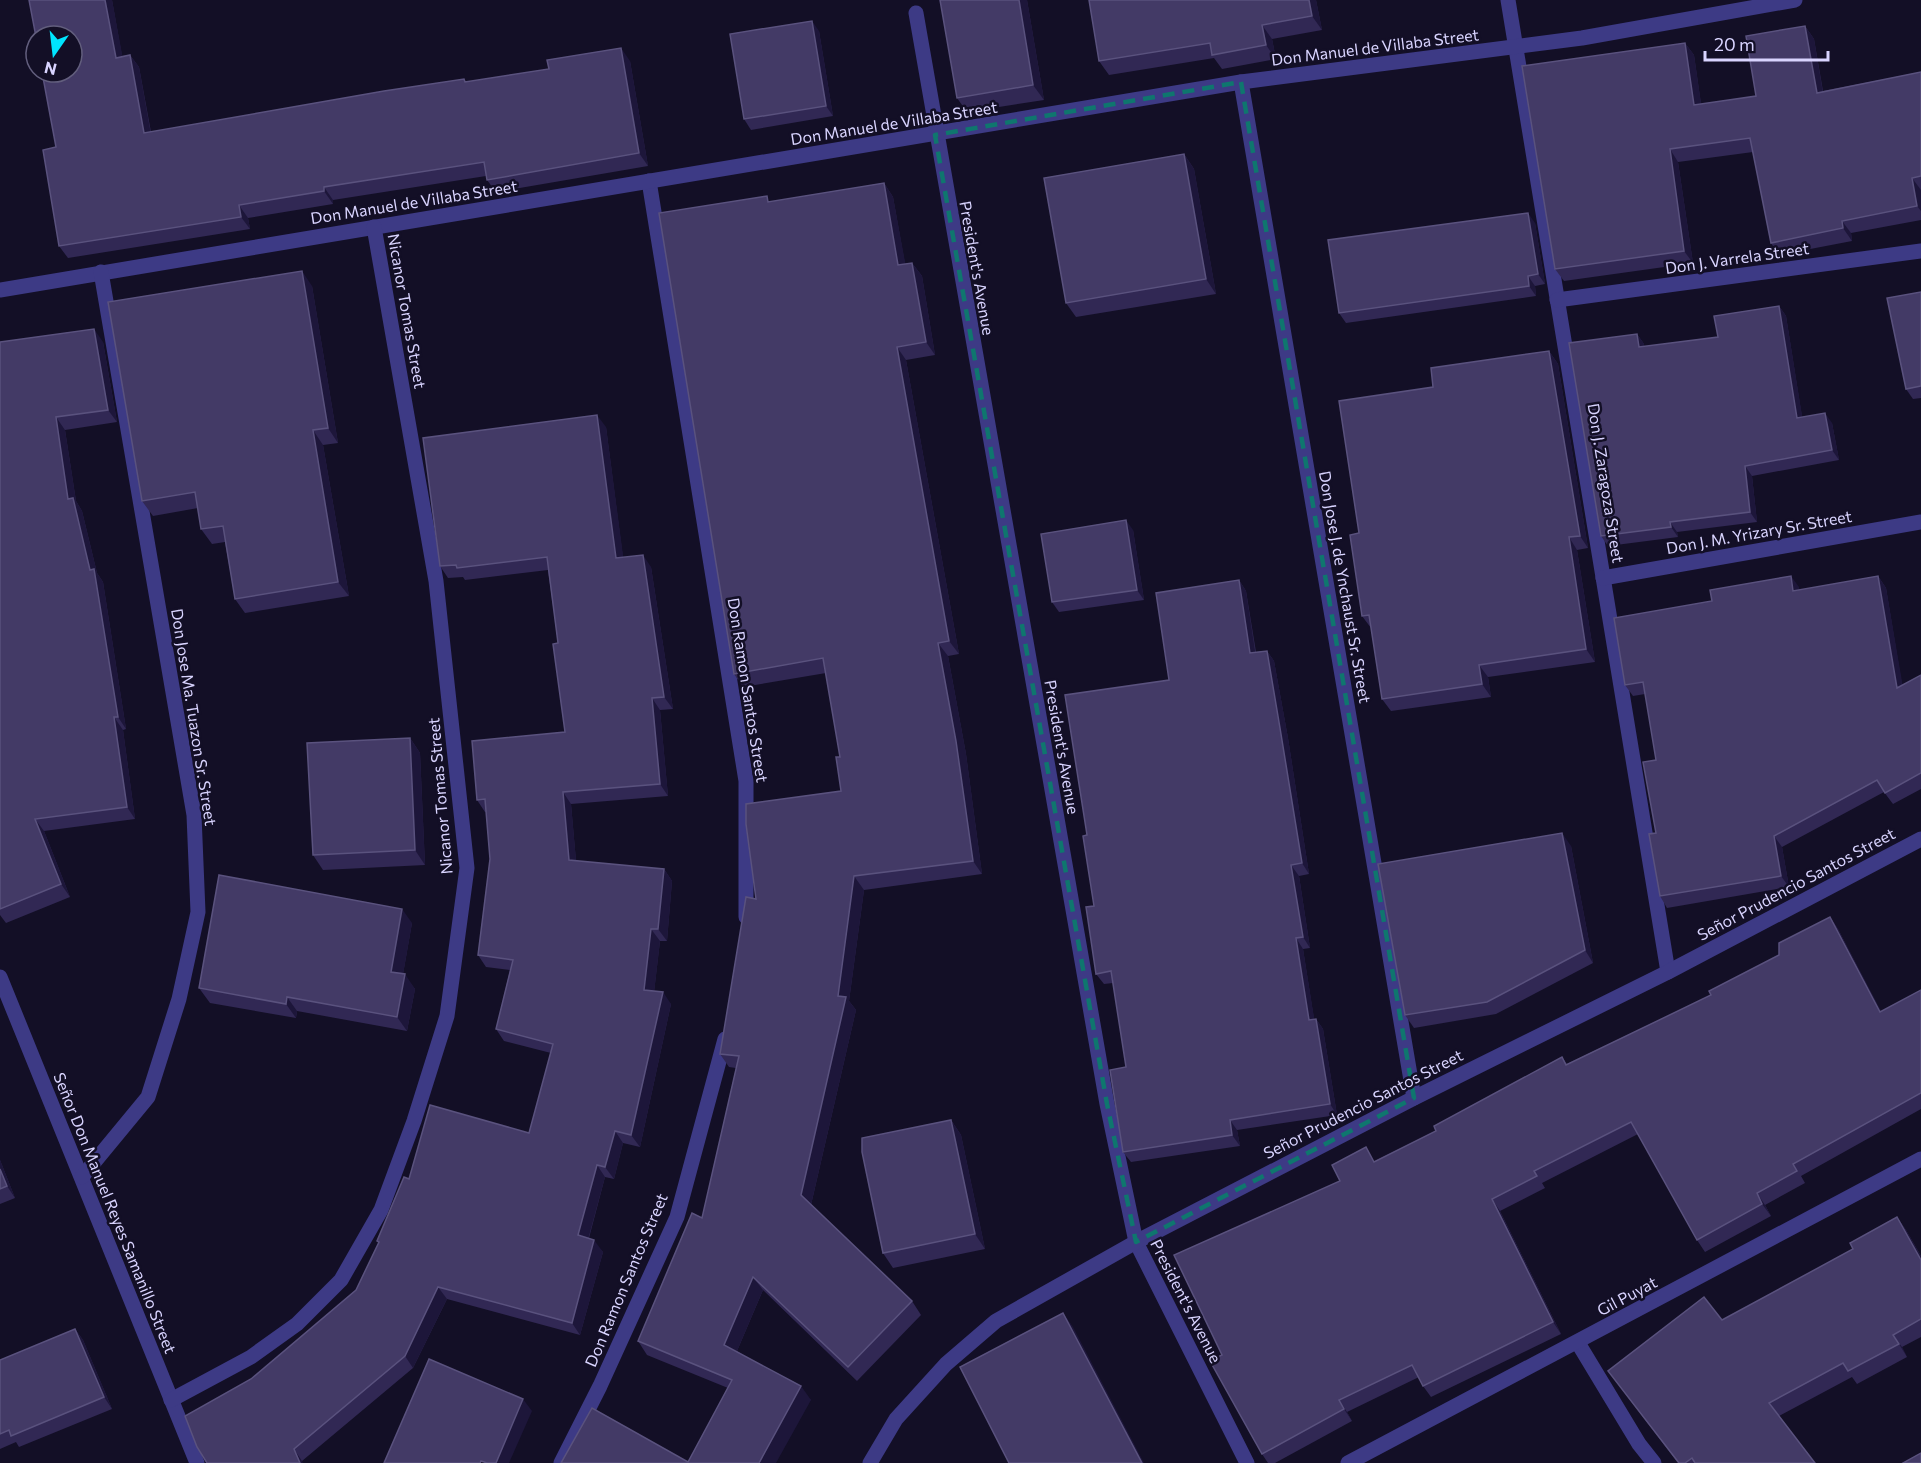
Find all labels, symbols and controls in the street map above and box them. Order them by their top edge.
north arrow [24,24,84,84]
street label: Don Manuel de Villaba Street [1270,24,1480,69]
scale bar [1705,24,1828,62]
text: 20 m [1714,33,1755,55]
text: N [42,58,58,80]
street label: Don Manuel de Villaba Street [789,97,999,148]
street label: Don Manuel de Villaba Street [309,176,519,227]
street label: President's Avenue [956,199,999,337]
street label: Nicanor Tomas Street [384,232,431,390]
street label: Don J. Varrela Street [1664,238,1811,277]
street label: Don J. Zaragoza Street [1584,402,1629,565]
street label: Don Jose J. de Ynchaust Sr. Street [1316,469,1375,705]
street label: Don J. M. Yrizary Sr. Street [1665,506,1854,557]
street label: Don Ramon Santos Street [725,596,773,784]
street label: Don Jose Ma. Tuazon Sr. Street [168,607,221,827]
street label: President's Avenue [1041,678,1084,816]
street label: Nicanor Tomas Street [423,717,456,875]
street label: Señor Prudencio Santos Street [1694,823,1898,944]
street label: Señor Prudencio Santos Street [1260,1045,1466,1162]
street label: Señor Don Manuel Reyes Samanillo Street [50,1070,181,1356]
street label: Don Ramon Santos Street [580,1190,671,1369]
street label: President's Avenue [1147,1236,1226,1366]
street label: Gil Puyat [1594,1272,1660,1319]

